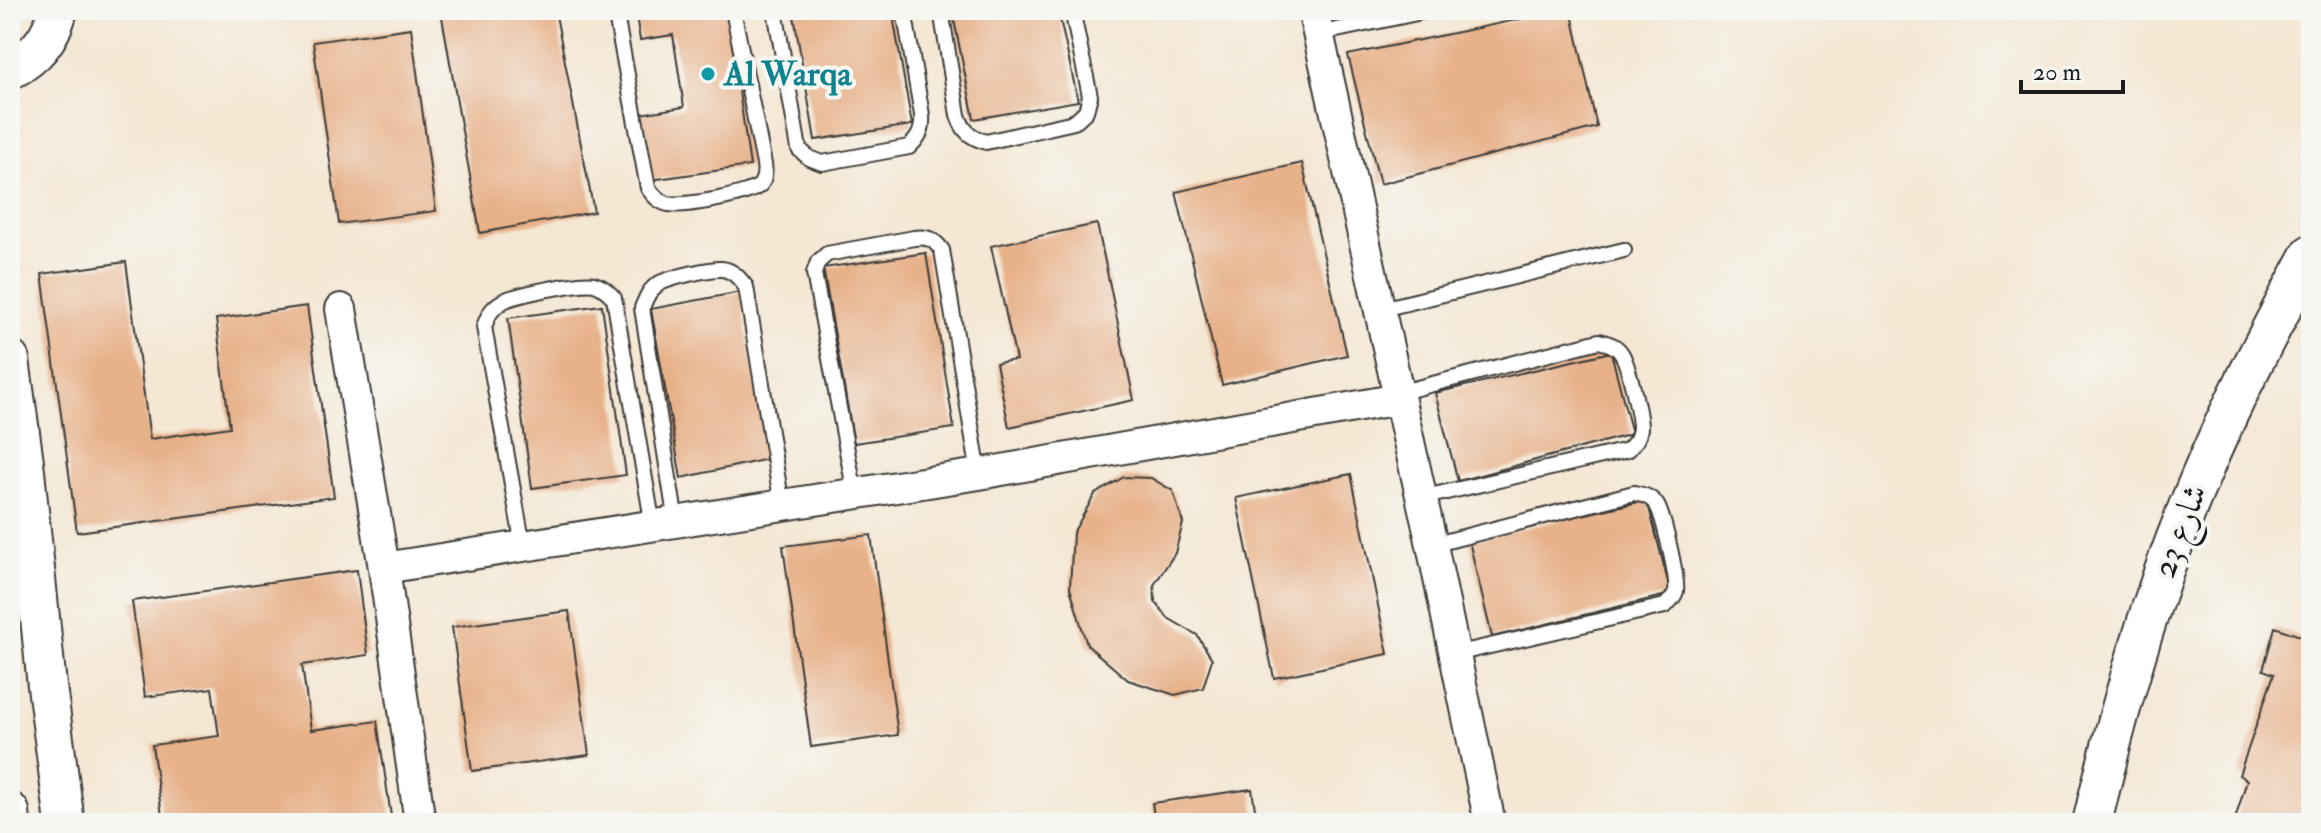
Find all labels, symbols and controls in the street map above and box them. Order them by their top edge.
scale bar [2021,44,2123,94]
place label: Al Warqa [722,53,852,96]
text: 20 m [2033,57,2082,88]
marker: Al Warqa [699,65,717,83]
street label: شارع 23 [2143,478,2223,586]

